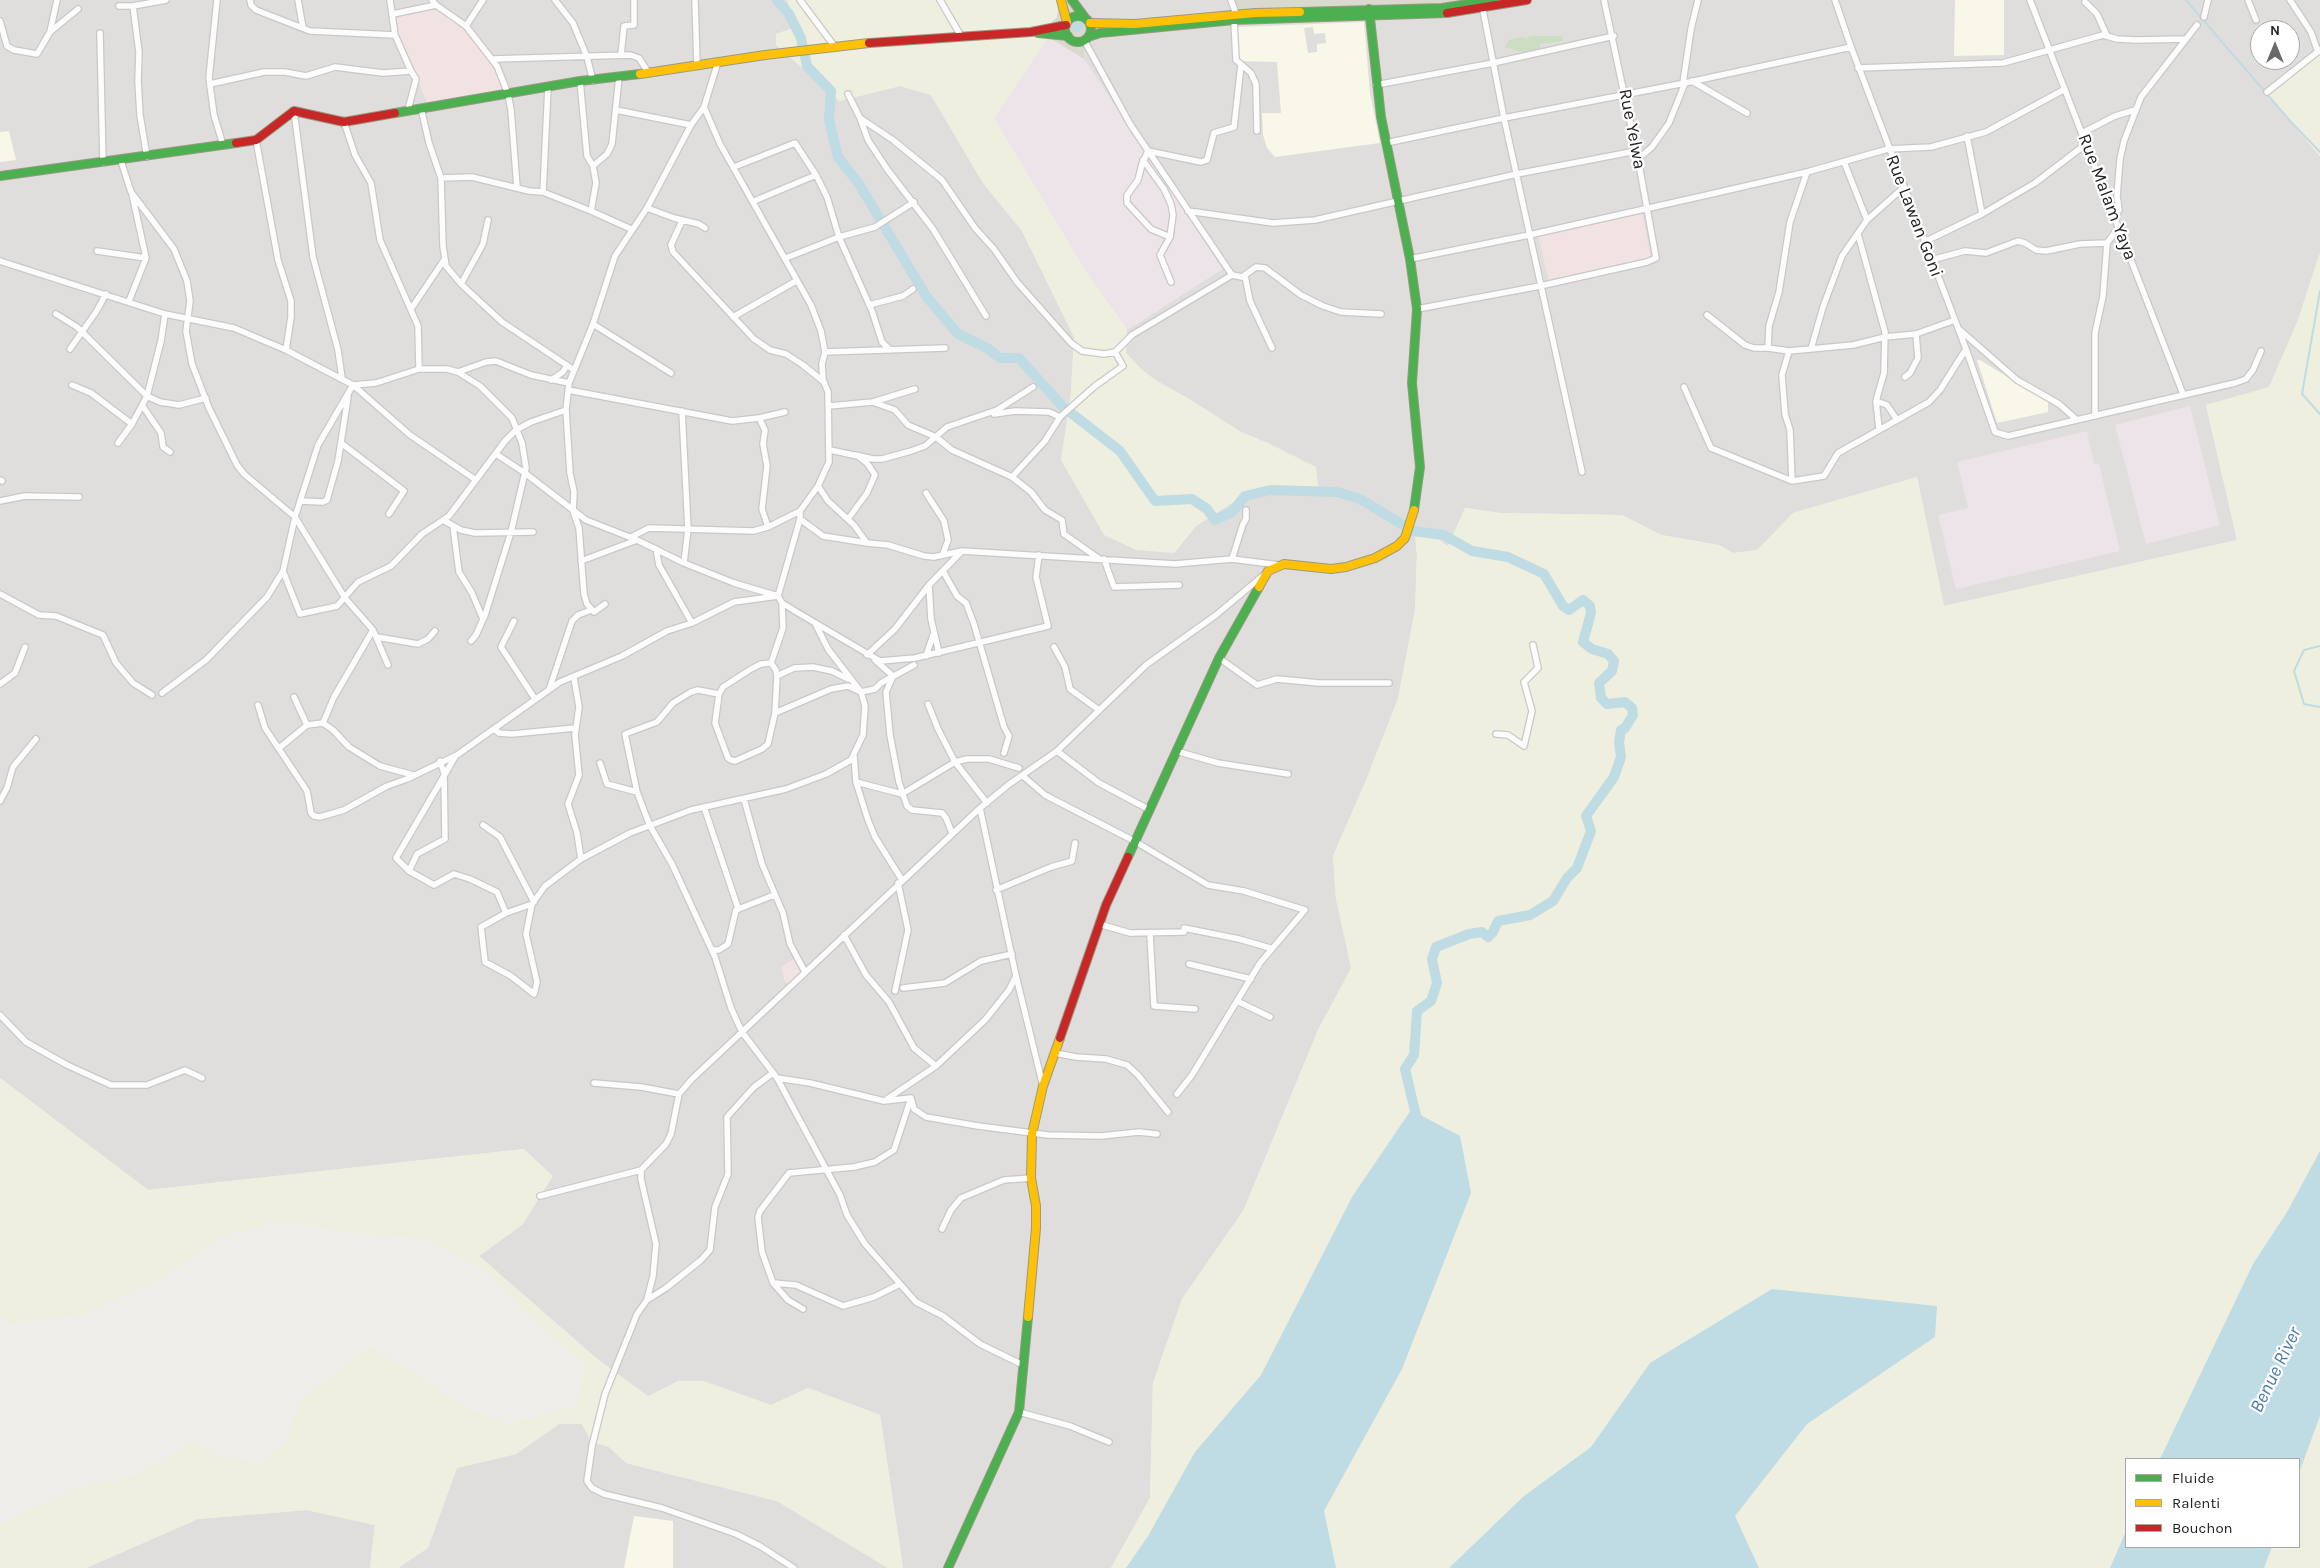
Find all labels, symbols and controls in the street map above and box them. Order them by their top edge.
north arrow [2250,20,2300,70]
text: N [2270,22,2280,39]
street label: Rue Yelwa [1614,87,1650,171]
street label: Rue Malam Yaya [2073,131,2141,263]
street label: Rue Lawan Goni [1881,152,1947,280]
water label: Benue River [2245,1323,2307,1417]
legend [2125,1458,2300,1548]
text: Fluide [2172,1469,2214,1487]
text: Ralenti [2172,1494,2221,1512]
text: Bouchon [2172,1519,2233,1537]

